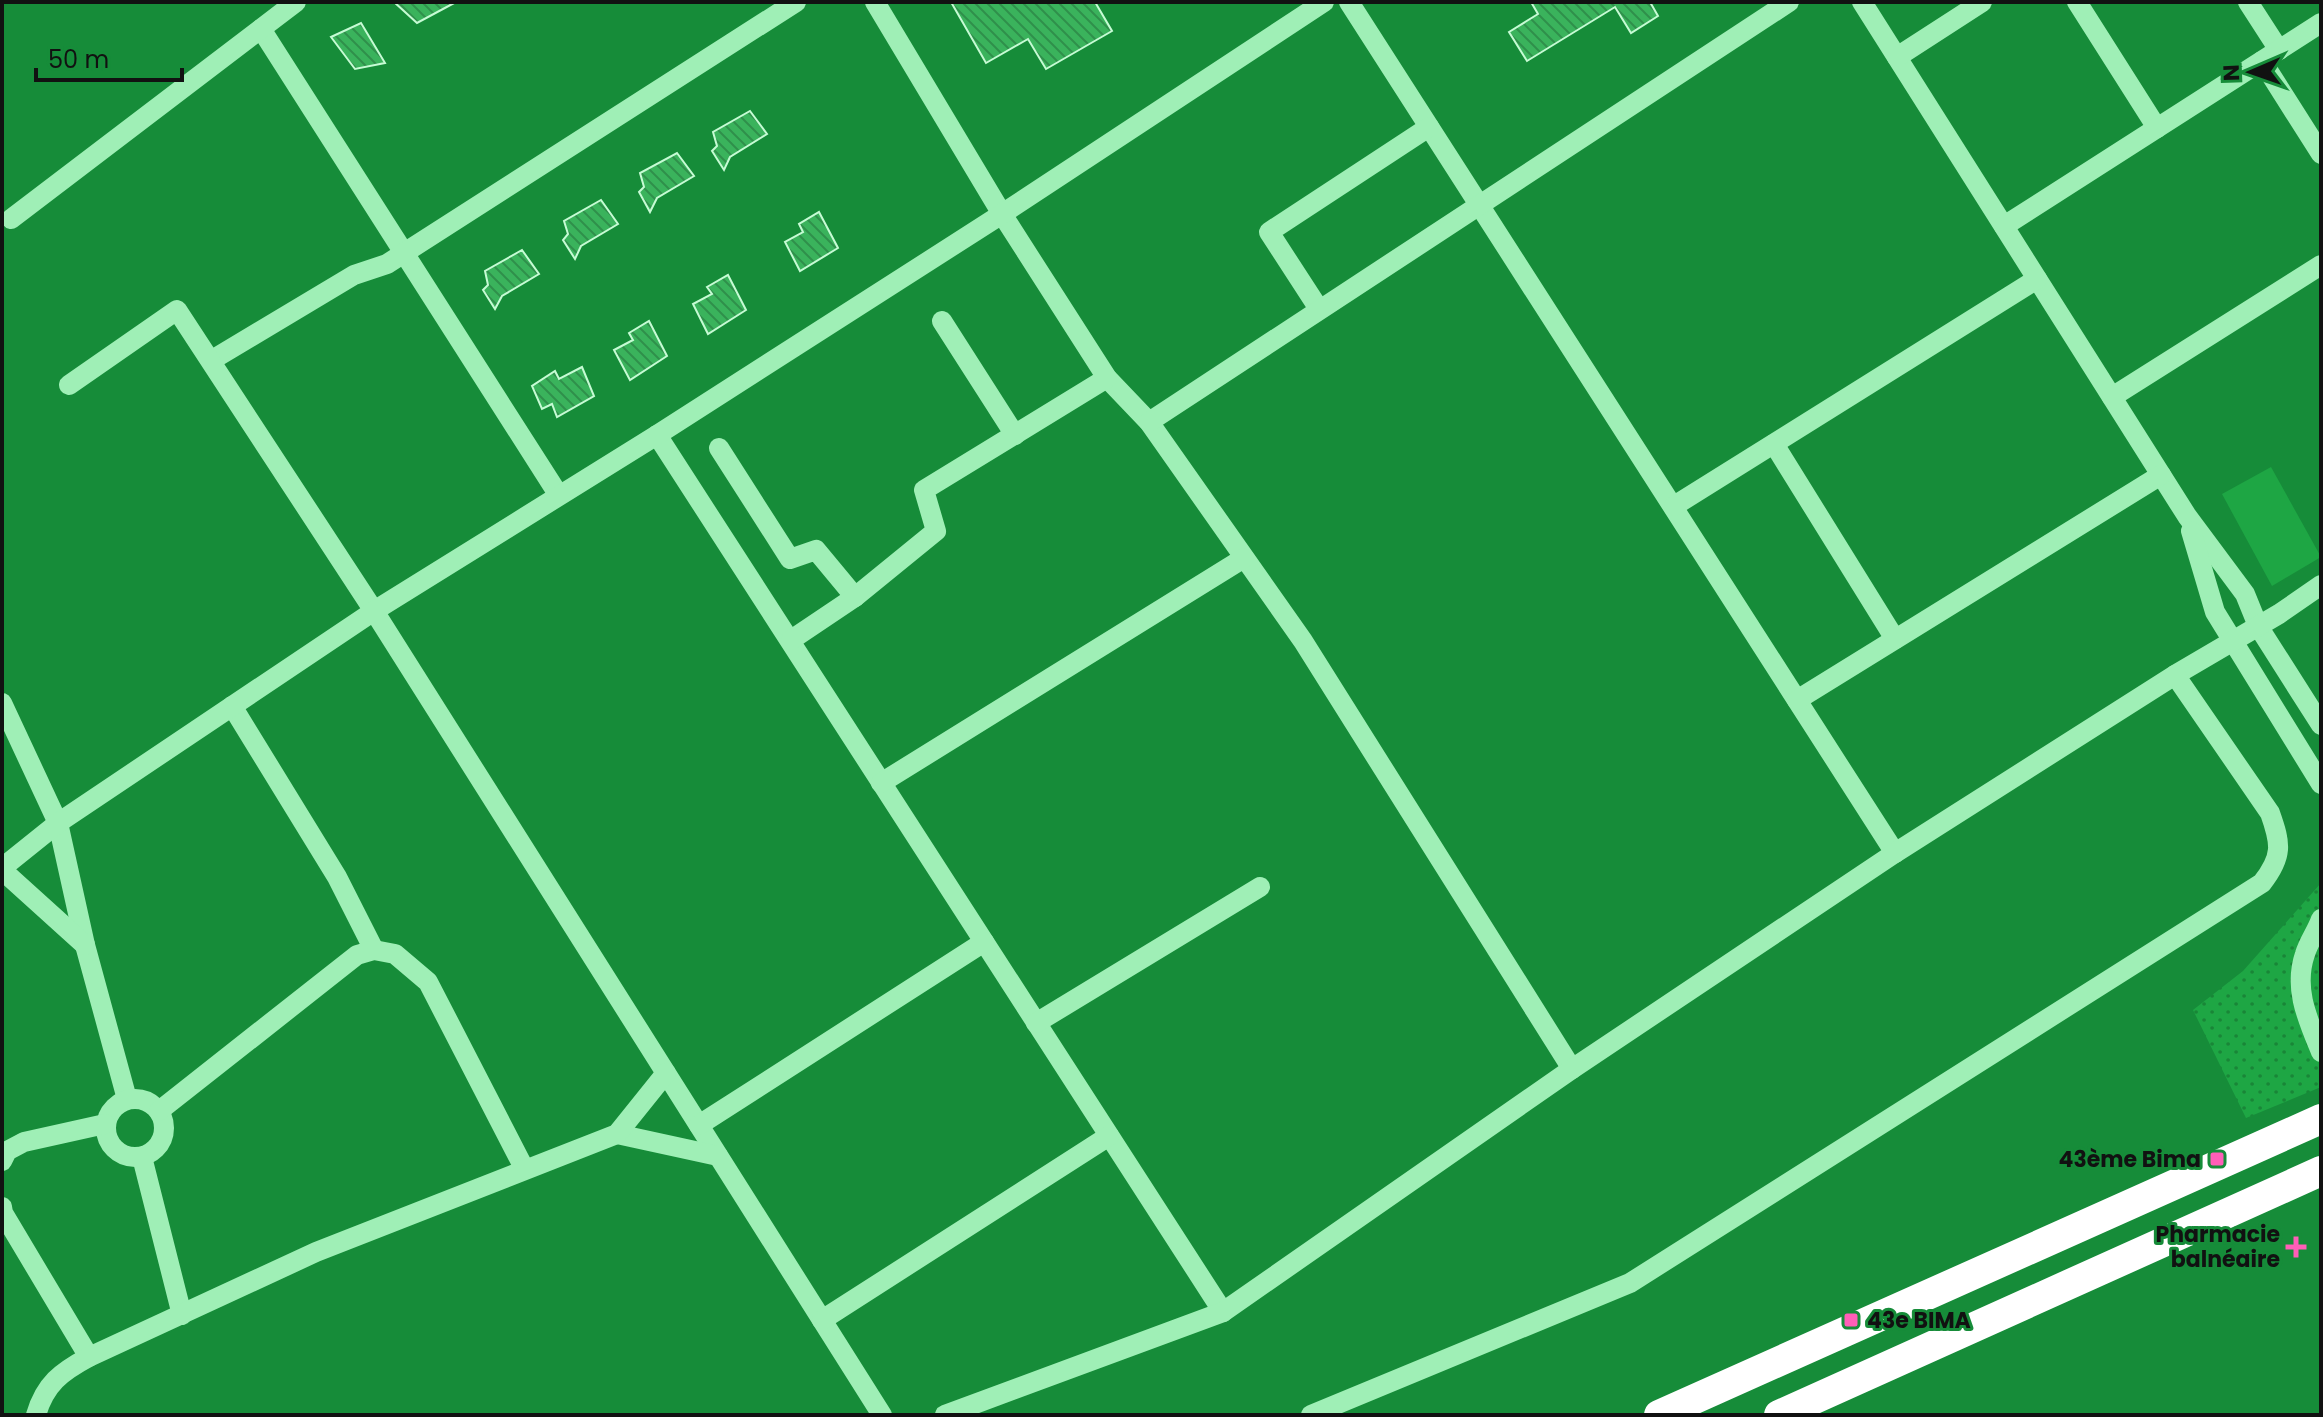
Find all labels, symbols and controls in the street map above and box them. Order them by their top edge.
scale bar [36,32,182,82]
north arrow [2211,32,2291,112]
text: 50 m [48,43,109,76]
text: N [2216,64,2247,81]
place label: 43ème Bima [2059,1144,2201,1175]
marker: 43ème Bima [2208,1150,2226,1168]
place label: Pharmacie balnéaire [2156,1219,2280,1275]
marker: Pharmacie balnéaire [2287,1238,2305,1256]
place label: 43e BIMA [1867,1305,1971,1336]
marker: 43e BIMA [1842,1311,1860,1329]

